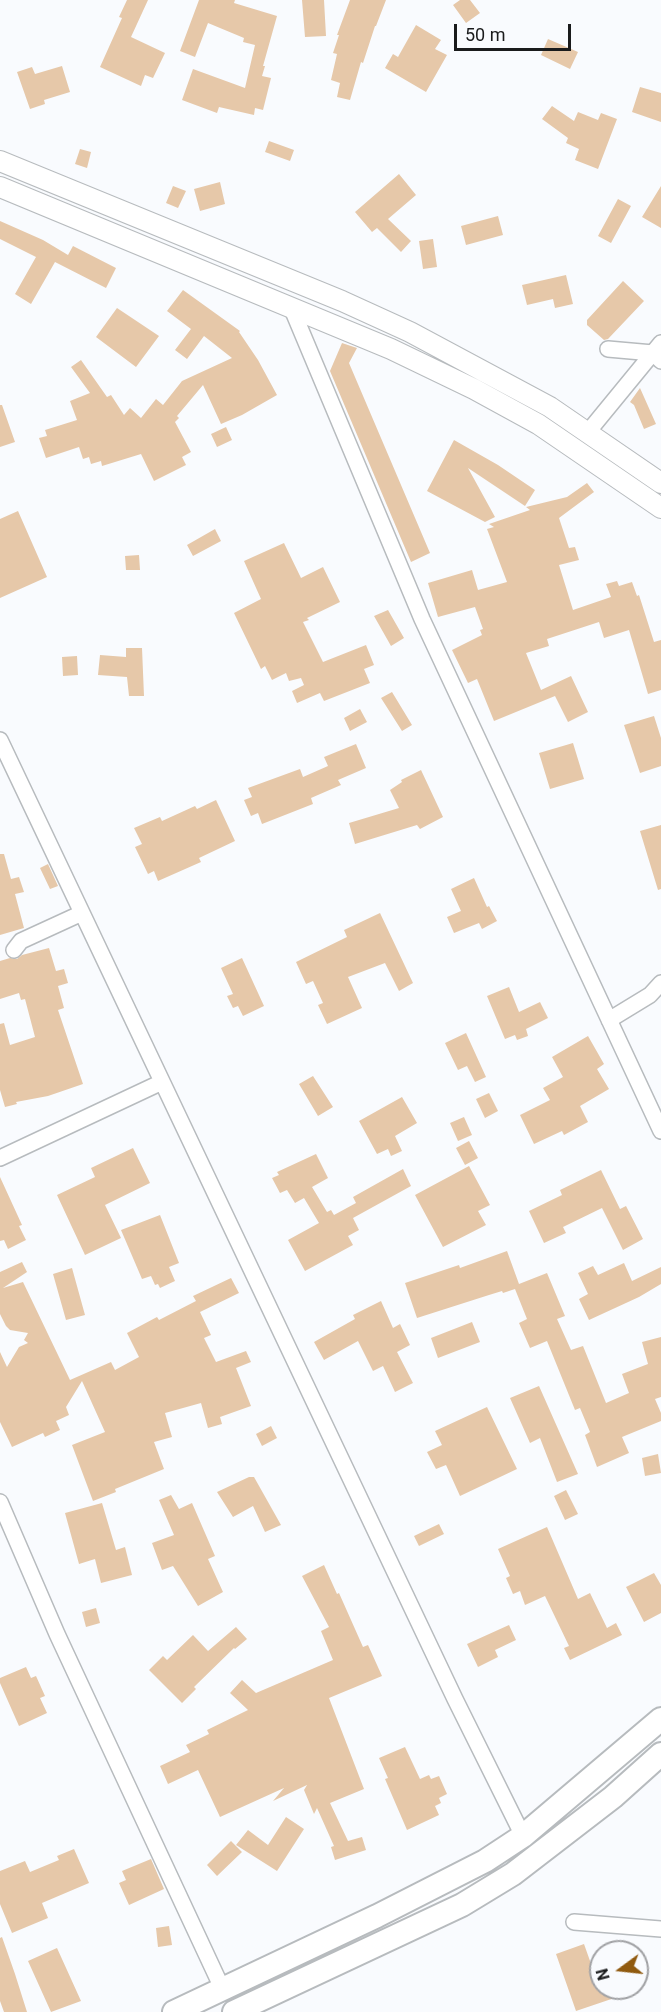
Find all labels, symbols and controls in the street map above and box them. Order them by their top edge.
scale bar [457,12,574,50]
text: 50 m [465,24,505,45]
north arrow [589,1940,649,2000]
text: N [592,1966,614,1982]

